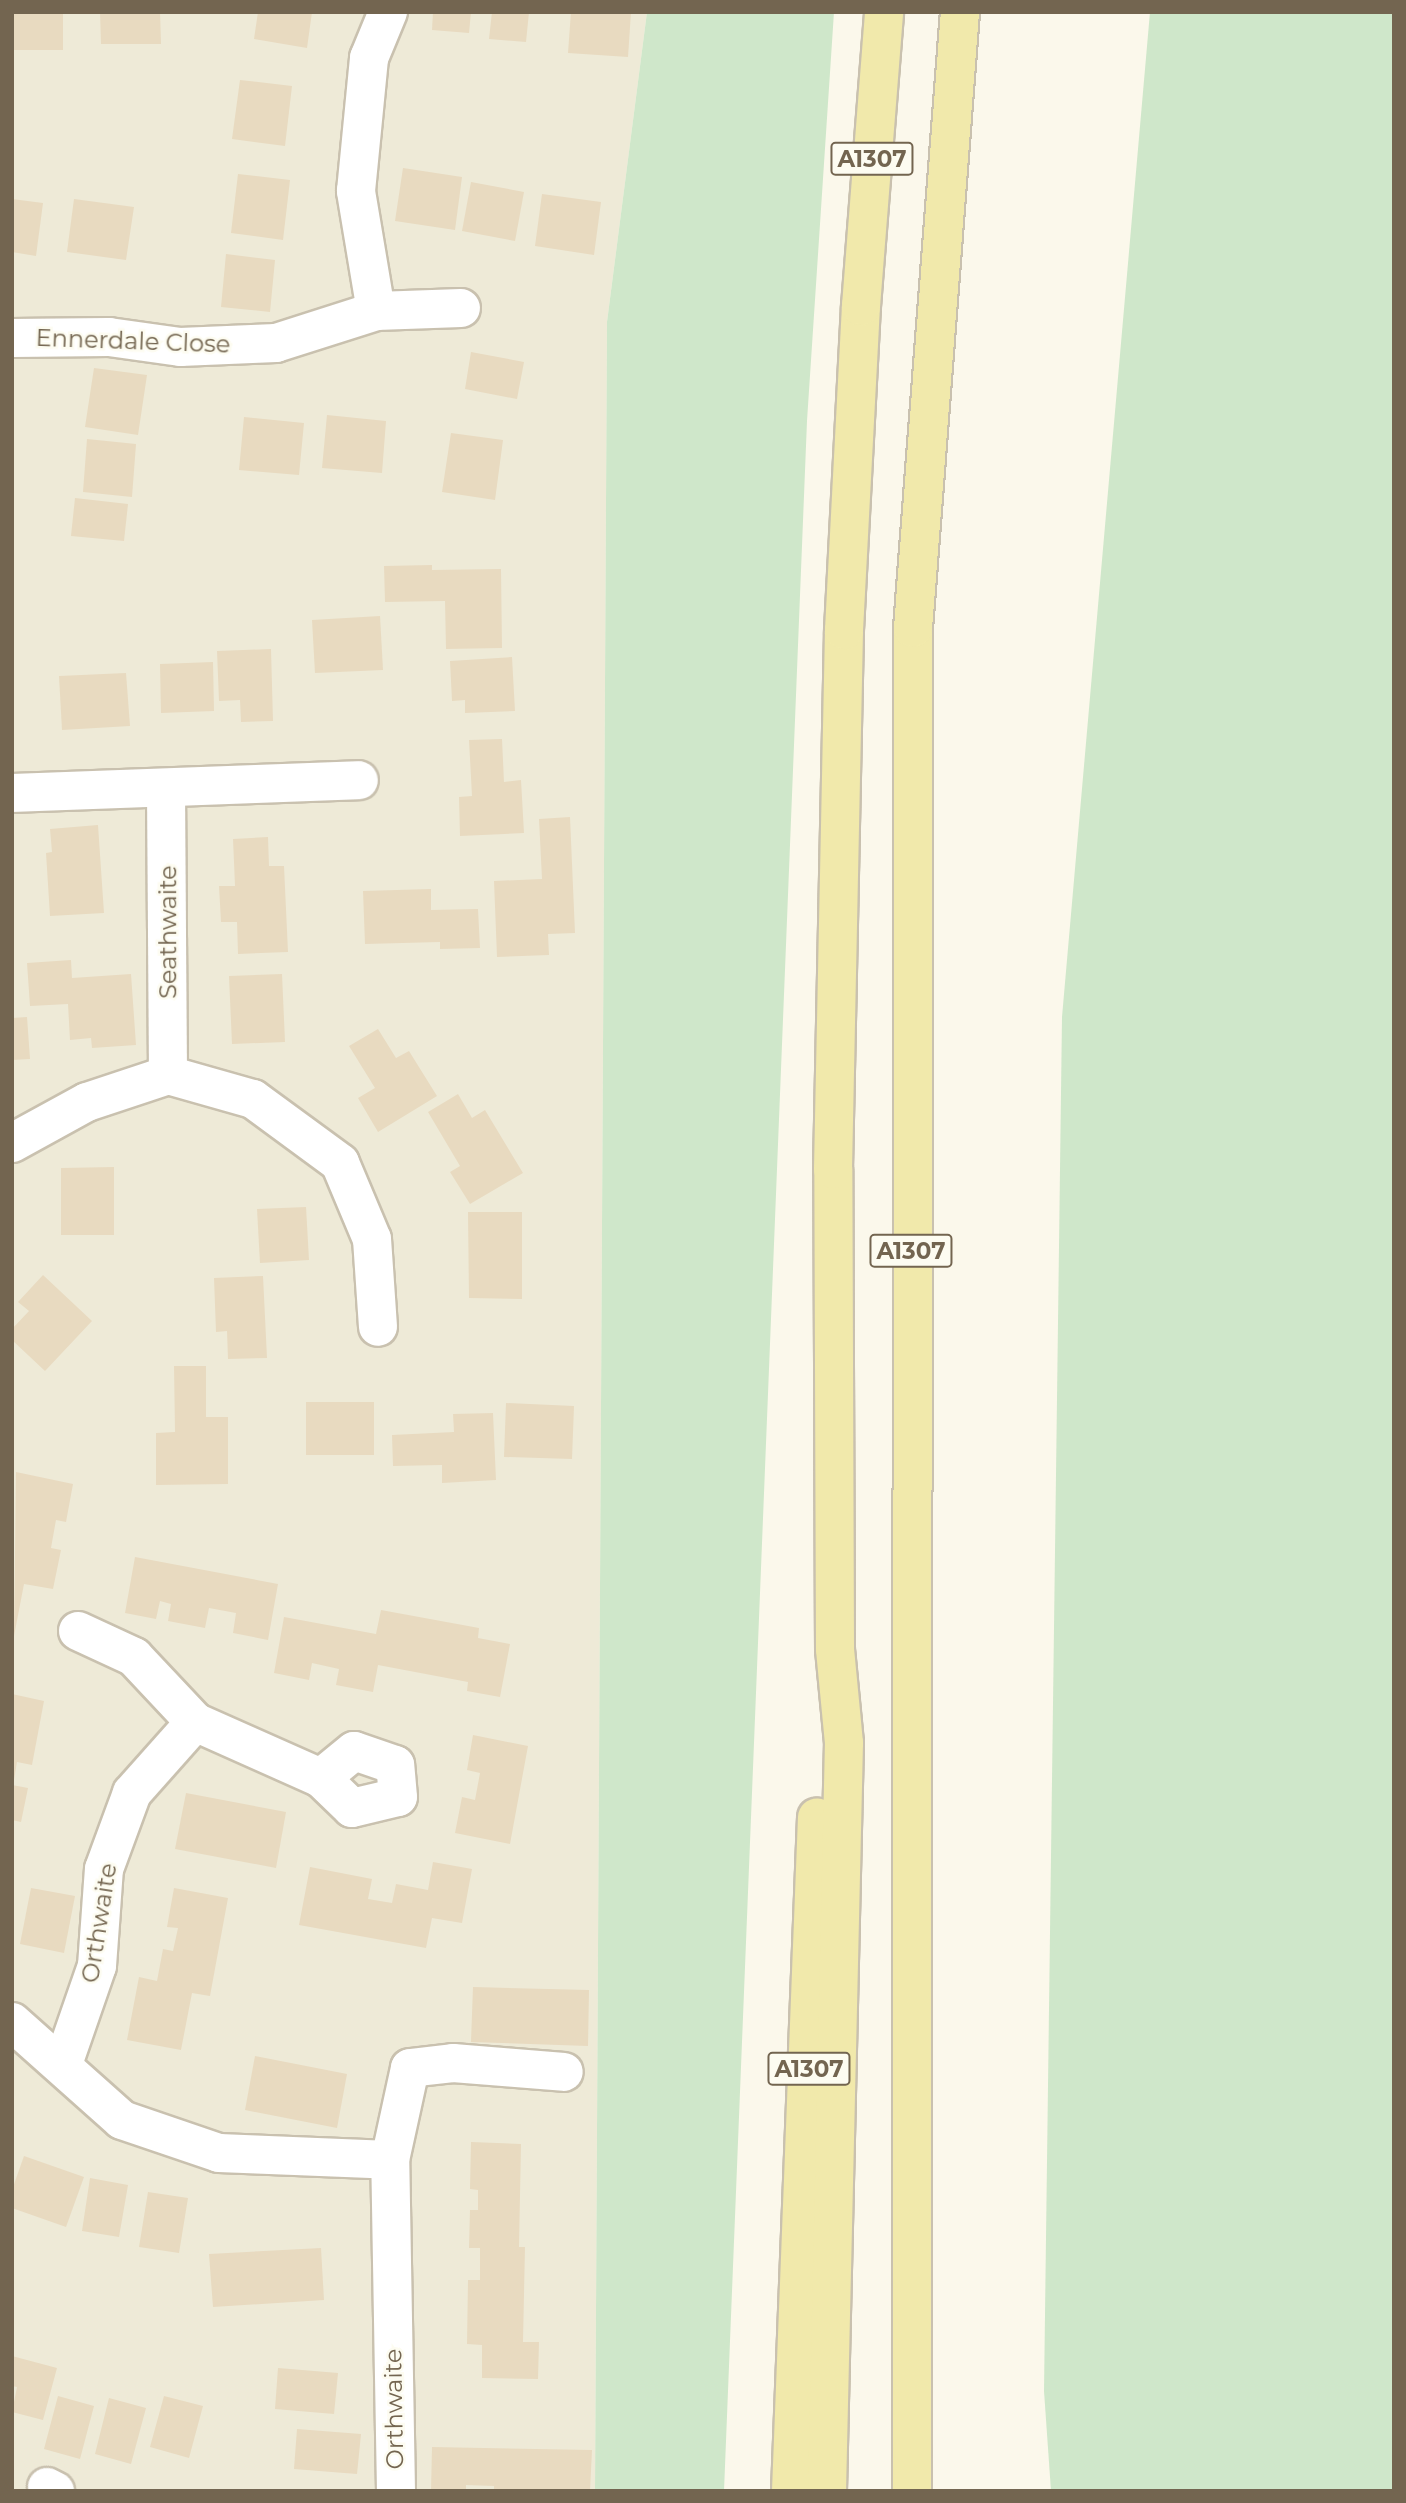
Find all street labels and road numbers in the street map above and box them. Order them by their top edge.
road number: A1307 [830,140,914,178]
street label: Ennerdale Close [35,323,231,359]
street label: Seathwaite [154,865,182,999]
road number: A1307 [869,1232,953,1270]
street label: Orthwaite [75,1861,123,1985]
road number: A1307 [767,2050,851,2088]
street label: Orthwaite [379,2348,409,2470]

